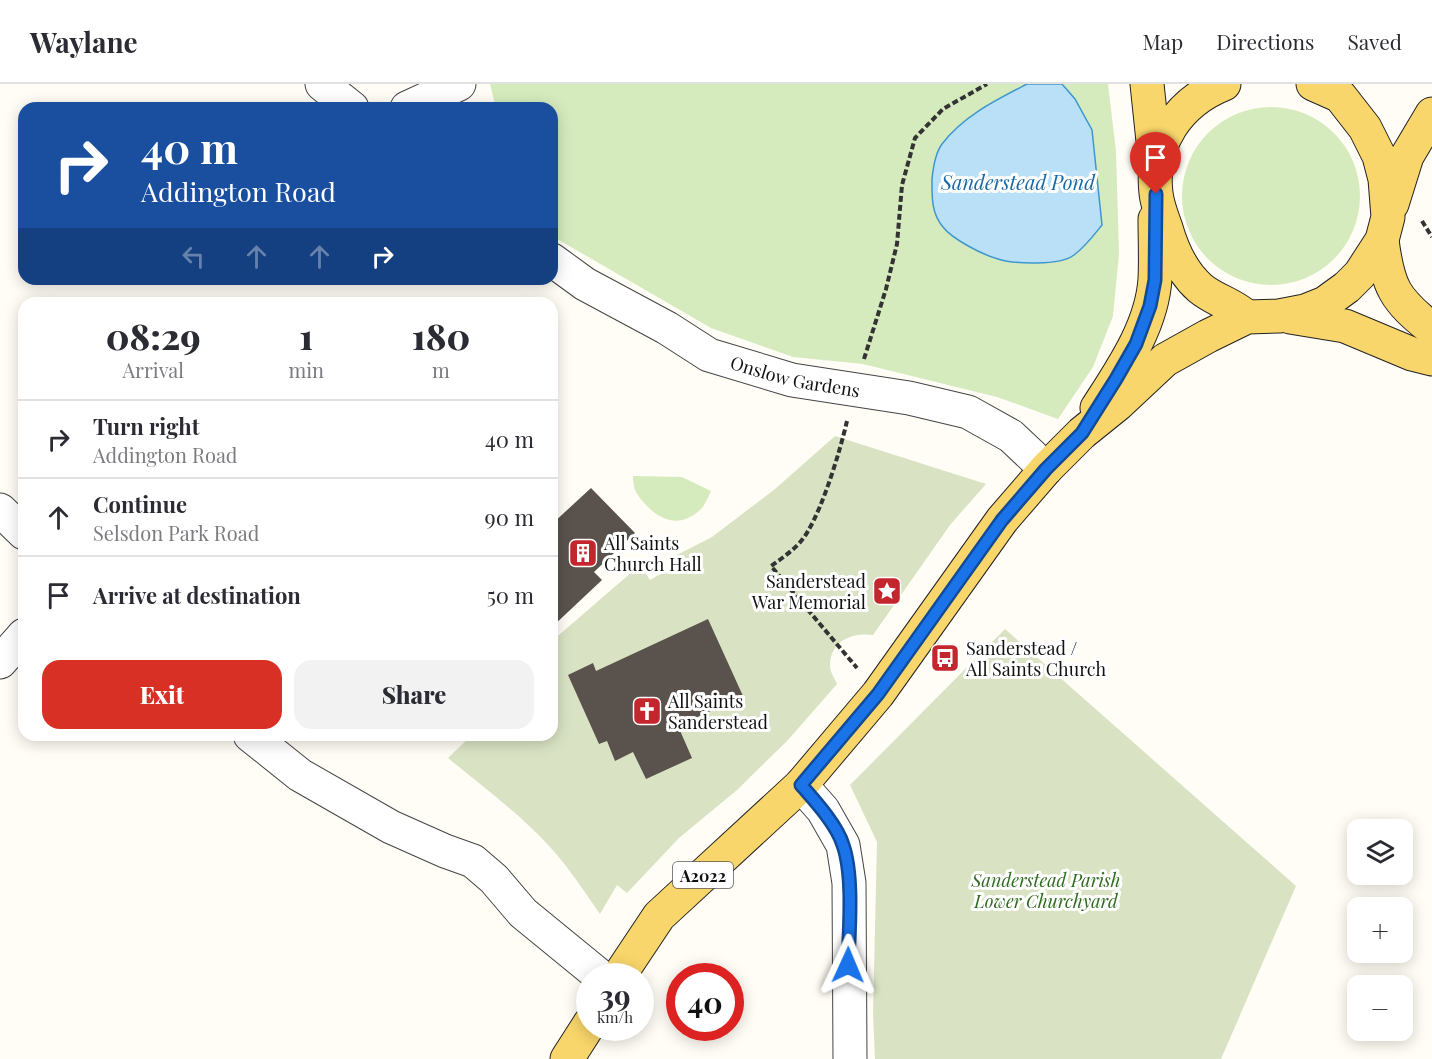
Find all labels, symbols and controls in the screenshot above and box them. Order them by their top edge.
text: Waylane [30,23,138,60]
text: Map [1142,27,1183,55]
text: Directions [1216,27,1314,55]
text: Saved [1347,27,1402,55]
text: 40 m [141,119,238,175]
icon: right [42,126,120,204]
pin [1130,132,1181,194]
icon: arrive [1139,141,1172,174]
water label: Sanderstead Pond [940,168,1096,195]
text: Addington Road [141,173,336,209]
icon: left [177,240,210,273]
icon: ahead [240,240,273,273]
icon: ahead [303,240,336,273]
icon: right [366,240,399,273]
text: 08:29 [106,311,201,359]
text: 1 [299,311,313,359]
text: 180 [412,311,470,359]
street label: Onslow Gardens [728,350,862,402]
text: Arrival [122,356,184,383]
text: min [288,356,324,383]
text: m [432,356,450,383]
text: Turn right [93,411,199,441]
icon: right [42,423,75,456]
text: 40 m [485,424,534,454]
text: Addington Road [93,441,237,468]
text: Continue [93,489,187,519]
icon: ahead [42,501,75,534]
text: 90 m [485,502,534,532]
text: Selsdon Park Road [93,519,259,546]
place label: All Saints Church Hall [603,531,702,576]
building icon: All Saints Church Hall [567,537,599,569]
place label: Sanderstead War Memorial [751,569,867,614]
place icon: Sanderstead War Memorial [871,575,903,607]
icon: arrive [42,579,75,612]
text: Arrive at destination [93,580,301,610]
text: 50 m [487,580,534,610]
place label: Sanderstead / All Saints Church [965,636,1107,681]
bus stop icon: Sanderstead / All Saints Church [929,642,961,674]
button: Exit [42,660,282,729]
button: Share [294,660,534,729]
place label: All Saints Sanderstead [667,689,768,734]
church icon: All Saints Sanderstead [631,695,663,727]
map controls [1347,819,1413,1041]
button: layers [1347,819,1413,885]
road number: A2022 [673,862,733,888]
park label: Sanderstead Parish Lower Churchyard [971,868,1120,913]
button: + [1347,897,1413,963]
position arrow [816,933,880,997]
speed limit sign: 40 [666,963,744,1041]
text: 39 [599,975,631,1015]
button: − [1347,975,1413,1041]
text: km/h [597,1007,633,1027]

